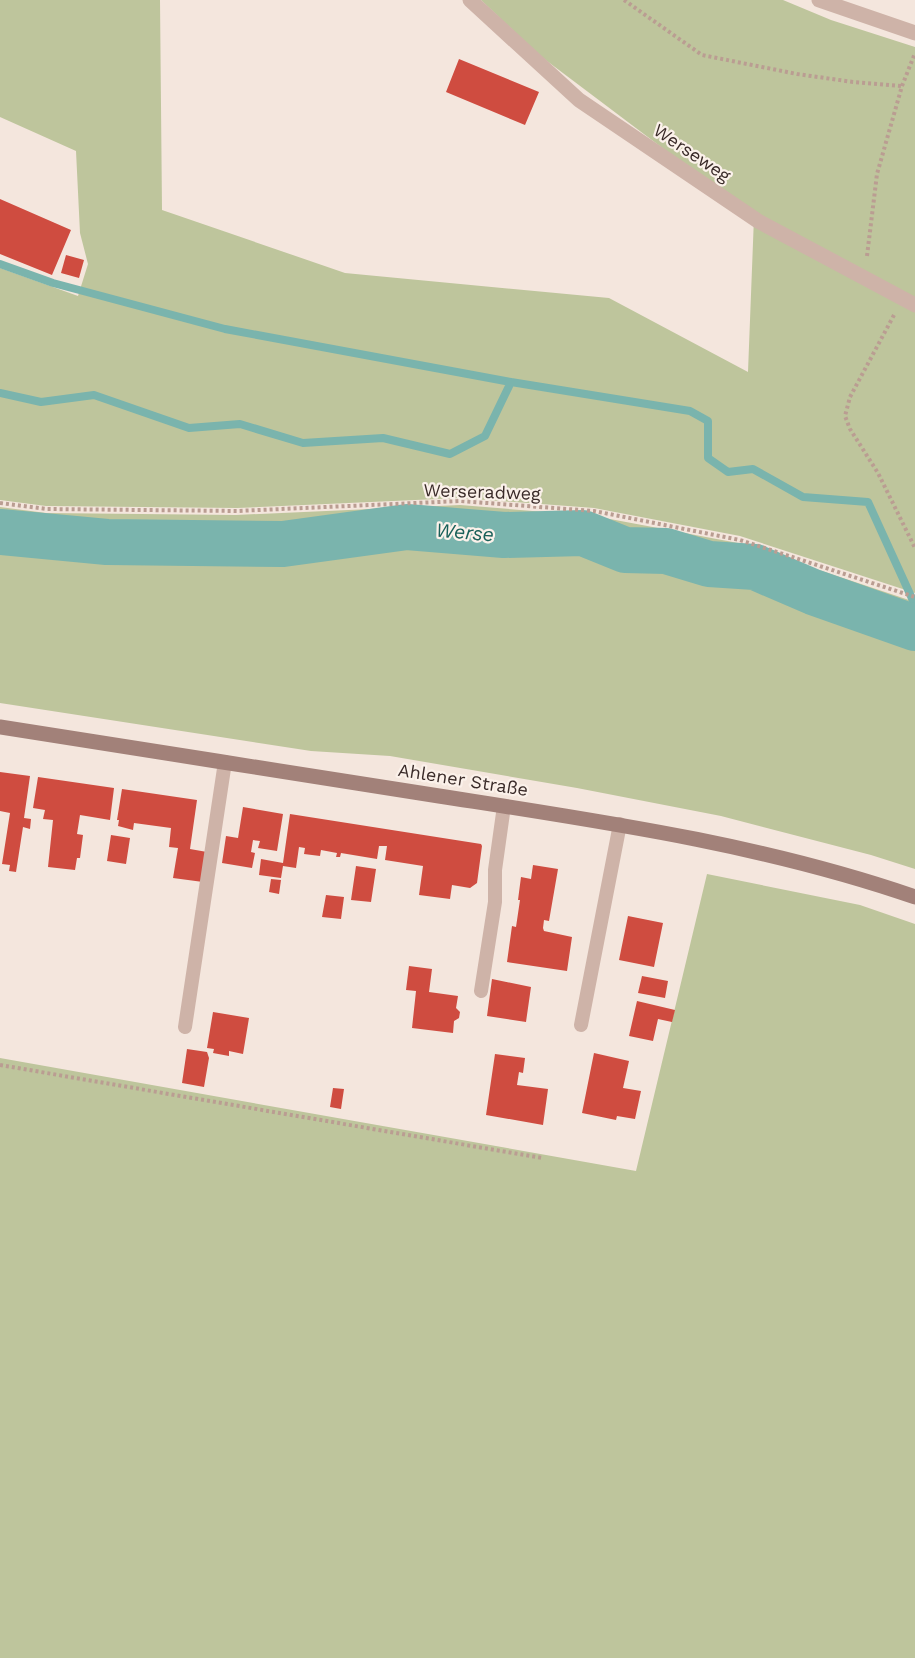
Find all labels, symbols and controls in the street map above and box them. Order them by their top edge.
street label: Werseweg [650,119,735,186]
street label: Werseradweg [423,479,541,504]
water label: Werse [435,517,495,547]
street label: Ahlener Straße [397,759,530,800]

